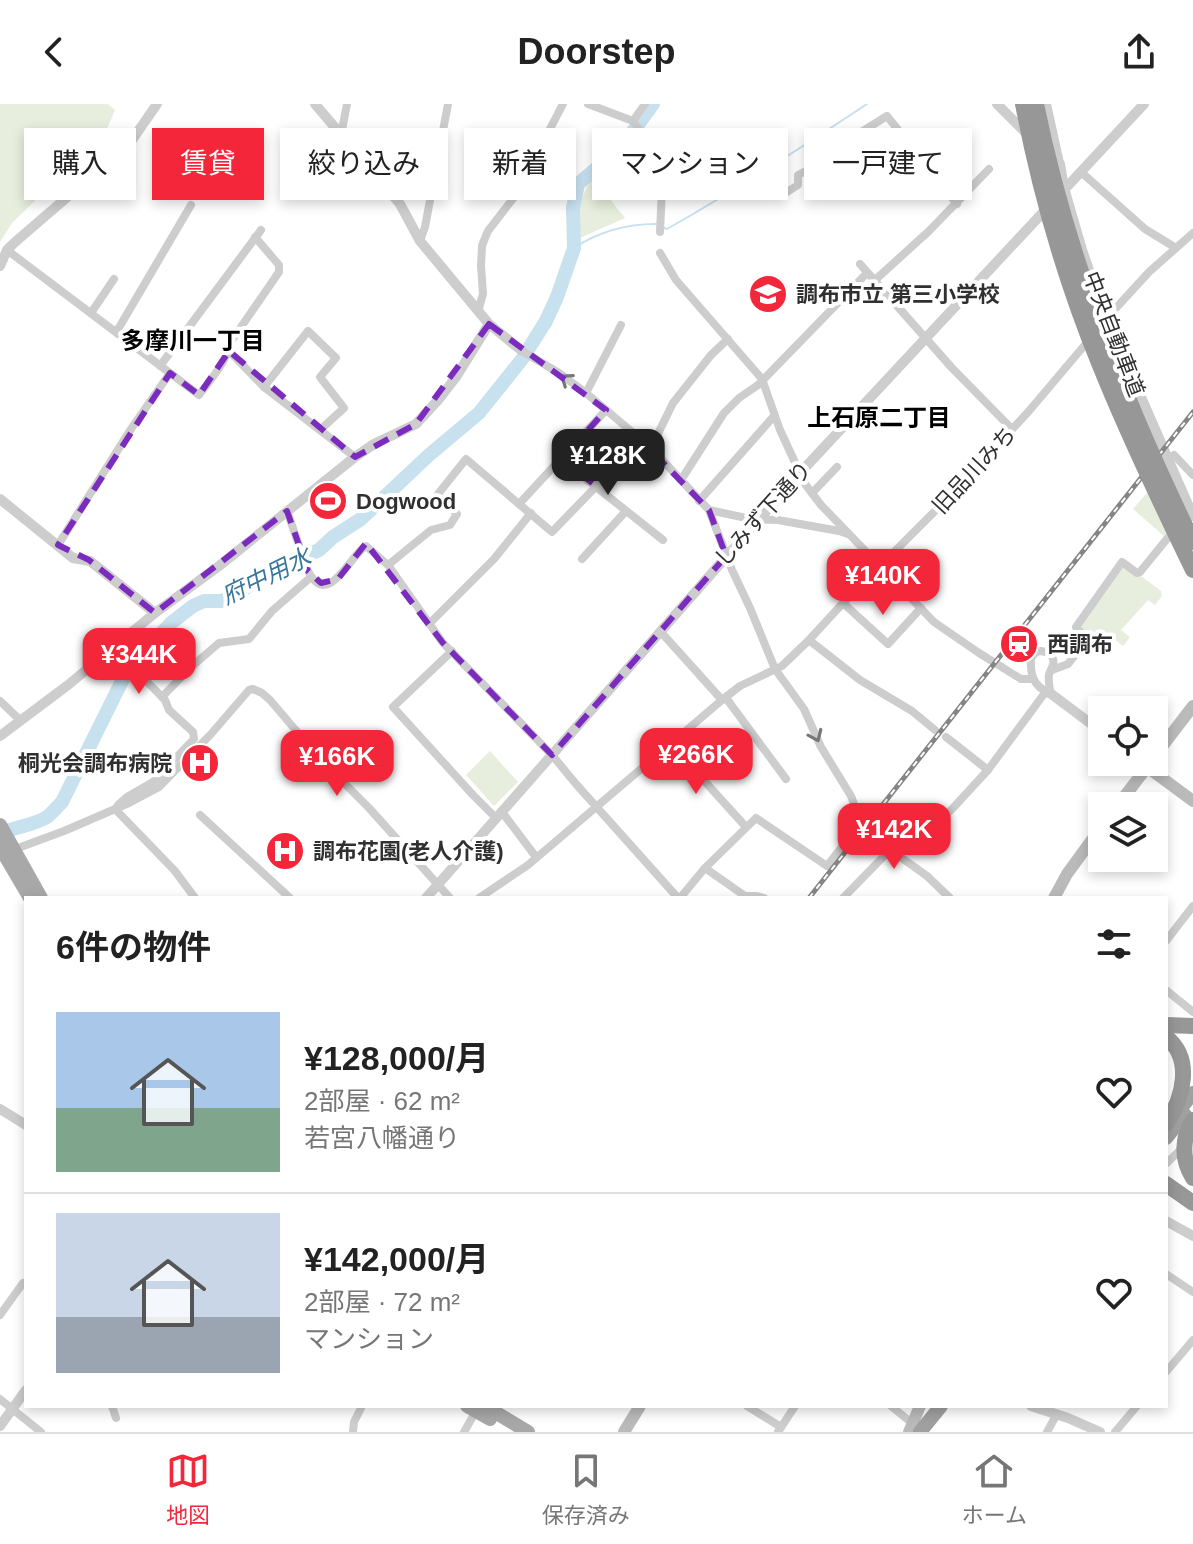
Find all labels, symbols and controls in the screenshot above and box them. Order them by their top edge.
icon: back [32,30,76,74]
icon: share [1117,30,1161,74]
text: Doorstep [517,31,676,72]
chip: 購入 [24,128,136,200]
chip: 賃貸 [152,128,264,200]
chip: 絞り込み [280,128,448,200]
chip: 新着 [464,128,576,200]
chip: マンション [592,128,788,200]
chip: 一戸建て [804,128,972,200]
street label: 中央自動車道 [1079,268,1149,400]
school or university icon: 調布市立 第三小学校 [747,273,789,315]
place label: 調布市立 第三小学校 [796,282,1000,307]
district label: 多摩川一丁目 [121,327,265,354]
one-way arrow [561,374,575,389]
district label: 上石原二丁目 [807,404,951,431]
street label: 旧品川みち [927,421,1021,519]
pin: ¥128K [552,429,664,497]
text: ¥128K [570,440,646,470]
street label: しみず下通り [710,457,816,571]
sports icon: Dogwood [307,480,349,522]
place label: Dogwood [356,489,456,514]
water label: 府中用水 [217,542,318,609]
pin: ¥140K [827,549,939,617]
text: ¥140K [845,560,921,590]
station icon: 西調布 [998,623,1040,665]
pin: ¥344K [83,628,195,696]
place label: 西調布 [1047,632,1113,657]
text: ¥344K [101,639,177,669]
map controls [1088,696,1168,872]
button: locate [1088,696,1168,776]
one-way arrow [806,727,822,742]
pin: ¥266K [640,728,752,796]
pin: ¥166K [281,730,393,798]
text: ¥266K [658,739,734,769]
text: ¥166K [299,741,375,771]
hospital icon: 桐光会調布病院 [179,742,221,784]
place label: 桐光会調布病院 [18,751,172,776]
button: layers [1088,792,1168,872]
pin: ¥142K [838,803,950,871]
text: ¥142K [856,814,932,844]
hospital icon: 調布花園(老人介護) [264,830,306,872]
place label: 調布花園(老人介護) [313,839,504,864]
icon: filters [1092,922,1136,966]
text: 6件の物件 [56,928,211,966]
text: ¥128,000/月 [304,1039,489,1077]
icon: home [120,1044,216,1140]
icon: heart [1092,1070,1136,1114]
text: 2部屋 · 62 m² [304,1086,460,1116]
text: 若宮八幡通り [304,1123,460,1153]
text: ¥142,000/月 [304,1240,489,1278]
icon: home [120,1245,216,1341]
icon: heart [1092,1271,1136,1315]
text: 2部屋 · 72 m² [304,1287,460,1317]
text: マンション [304,1324,434,1354]
tab: 地図 [166,1449,210,1529]
tab: 保存済み [542,1449,630,1529]
tab: ホーム [962,1449,1027,1529]

